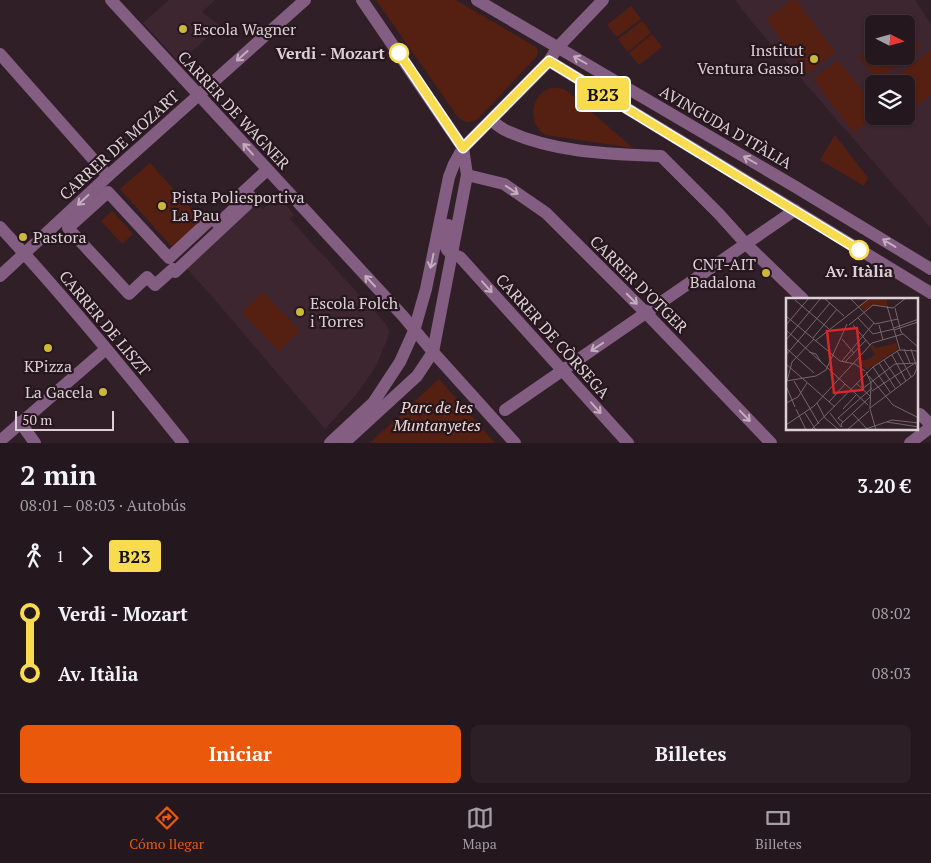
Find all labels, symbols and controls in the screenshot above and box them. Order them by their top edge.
north arrow [865,15,915,65]
map controls [865,15,915,125]
place label: Escola Wagner [193,18,297,40]
marker: Escola Wagner [177,23,189,35]
place label: Institut Ventura Gassol [697,39,804,79]
place label: Verdi - Mozart [276,42,386,64]
marker: Verdi - Mozart [389,43,409,63]
street label: CARRER DE WAGNER [173,46,295,175]
one-way arrow [236,50,249,62]
marker: Institut Ventura Gassol [808,53,820,65]
one-way arrow [573,54,587,64]
button: layers [865,75,915,125]
line badge: B23 [574,78,632,110]
street label: AVINGUDA D'ITÀLIA [656,80,796,174]
text: B23 [587,82,619,106]
street label: CARRER DE MOZART [54,85,184,205]
one-way arrow [242,143,254,156]
one-way arrow [742,155,757,165]
one-way arrow [505,185,519,195]
place label: Pista Poliesportiva La Pau [172,186,305,226]
one-way arrow [76,194,89,206]
marker: Pista Poliesportiva La Pau [156,200,168,212]
place label: Pastora [33,226,87,248]
street label: CARRER D'OTGER [585,230,693,338]
marker: Pastora [17,231,29,243]
one-way arrow [883,238,897,248]
marker: Av. Itàlia [849,240,869,260]
one-way arrow [427,253,436,269]
place label: CNT-AIT Badalona [690,253,756,293]
place label: Av. Itàlia [825,260,893,282]
street label: CARRER DE LISZT [54,266,156,380]
marker: CNT-AIT Badalona [760,267,772,279]
street label: CARRER DE CÒRSEGA [491,269,615,403]
one-way arrow [364,275,376,288]
one-way arrow [481,280,493,293]
place label: Escola Folch i Torres [310,292,399,332]
one-way arrow [626,293,638,305]
inset map [786,298,918,430]
marker: Escola Folch i Torres [294,306,306,318]
marker: KPizza [42,342,54,354]
one-way arrow [590,342,604,352]
place label: KPizza [24,355,72,377]
place label: La Gacela [25,381,93,403]
marker: La Gacela [97,386,109,398]
park label: Parc de les Muntanyetes [392,396,481,436]
one-way arrow [590,401,601,414]
scale bar [15,408,114,431]
text: 50 m [22,410,52,429]
one-way arrow [739,410,751,422]
text: 2 min [20,456,97,493]
text: 3.20 € [857,473,911,498]
text: 08:01 – 08:03 · Autobús [20,494,186,516]
icon: walk [20,542,48,570]
icon: forward [73,542,101,570]
text: B23 [119,544,151,568]
text: 1 [56,545,65,567]
text: Verdi - Mozart [58,601,188,626]
text: 08:02 [872,602,911,624]
text: Av. Itàlia [58,661,138,686]
text: 08:03 [872,662,911,684]
button: Iniciar [20,725,461,783]
button: Billetes [471,725,911,783]
tab: Cómo llegar [129,804,204,853]
tab: Mapa [463,804,497,853]
tab: Billetes [755,804,802,853]

